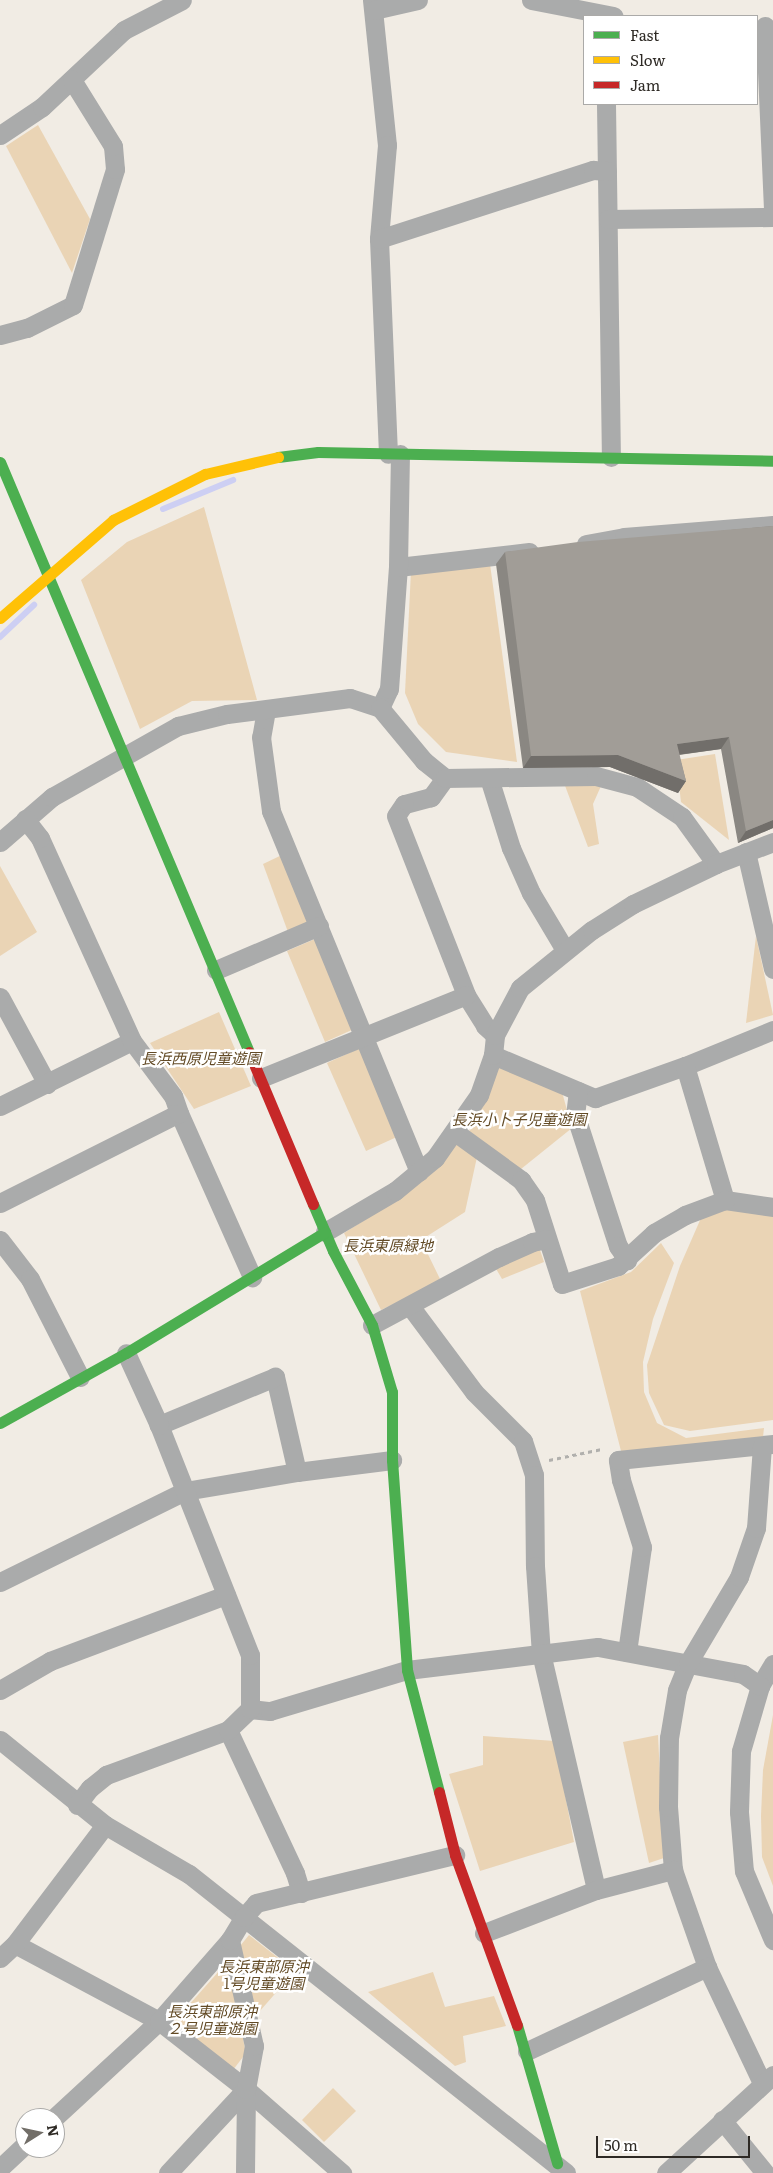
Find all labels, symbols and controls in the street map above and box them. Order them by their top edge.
legend [583,15,758,105]
text: Fast [630,23,659,46]
text: Slow [630,48,665,71]
text: Jam [630,73,660,96]
park label: 長浜西原児童遊園 [141,1049,261,1067]
park label: 長浜小卜子児童遊園 [452,1110,586,1128]
park label: 長浜東原緑地 [343,1236,433,1254]
park label: 長浜東部原沖 1号児童遊園 [219,1956,309,1991]
park label: 長浜東部原沖 ２号児童遊園 [167,2001,257,2036]
north arrow [15,2108,65,2158]
text: N [43,2123,65,2138]
scale bar [598,2126,752,2158]
text: 50 m [604,2133,638,2156]

